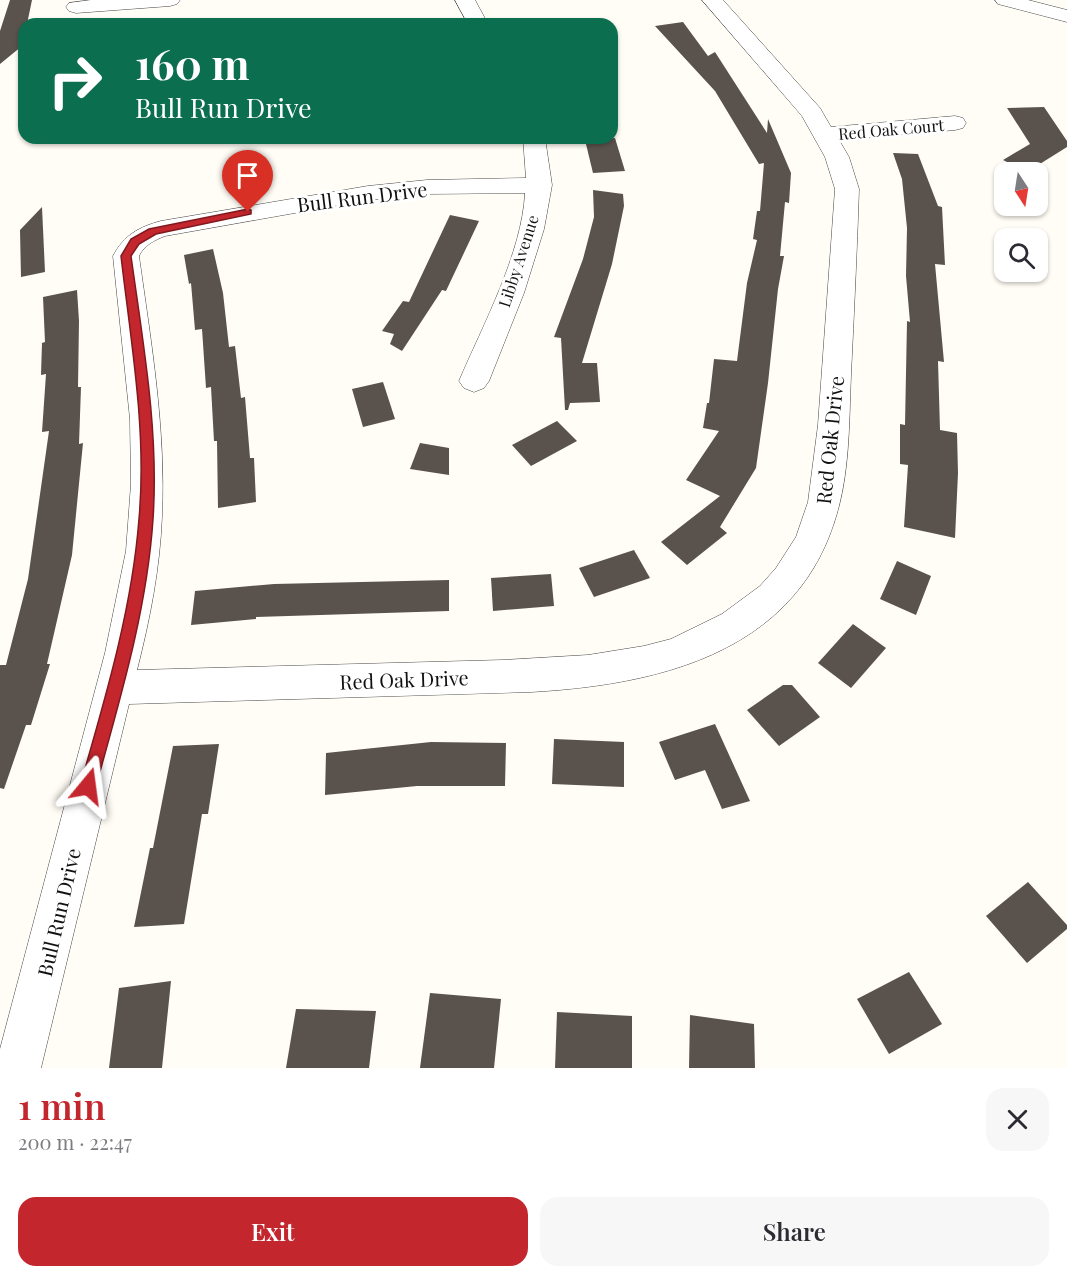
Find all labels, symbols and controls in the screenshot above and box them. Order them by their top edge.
text: 160 m [135,35,250,91]
icon: right [36,42,114,120]
text: Bull Run Drive [135,89,312,125]
street label: Red Oak Court [837,114,945,144]
pin [222,150,273,212]
icon: arrive [231,159,264,192]
north arrow [994,162,1048,216]
map controls [994,162,1048,282]
street label: Bull Run Drive [295,175,429,217]
street label: Libby Avenue [493,212,543,310]
button: search [994,228,1048,282]
street label: Red Oak Drive [809,374,849,506]
street label: Red Oak Drive [339,663,469,695]
position arrow [56,754,120,818]
street label: Bull Run Drive [30,845,86,979]
text: 1 min [18,1081,106,1129]
button: close [986,1088,1049,1151]
text: 200 m · 22:47 [18,1128,132,1155]
button: Exit [18,1197,528,1266]
button: Share [540,1197,1049,1266]

